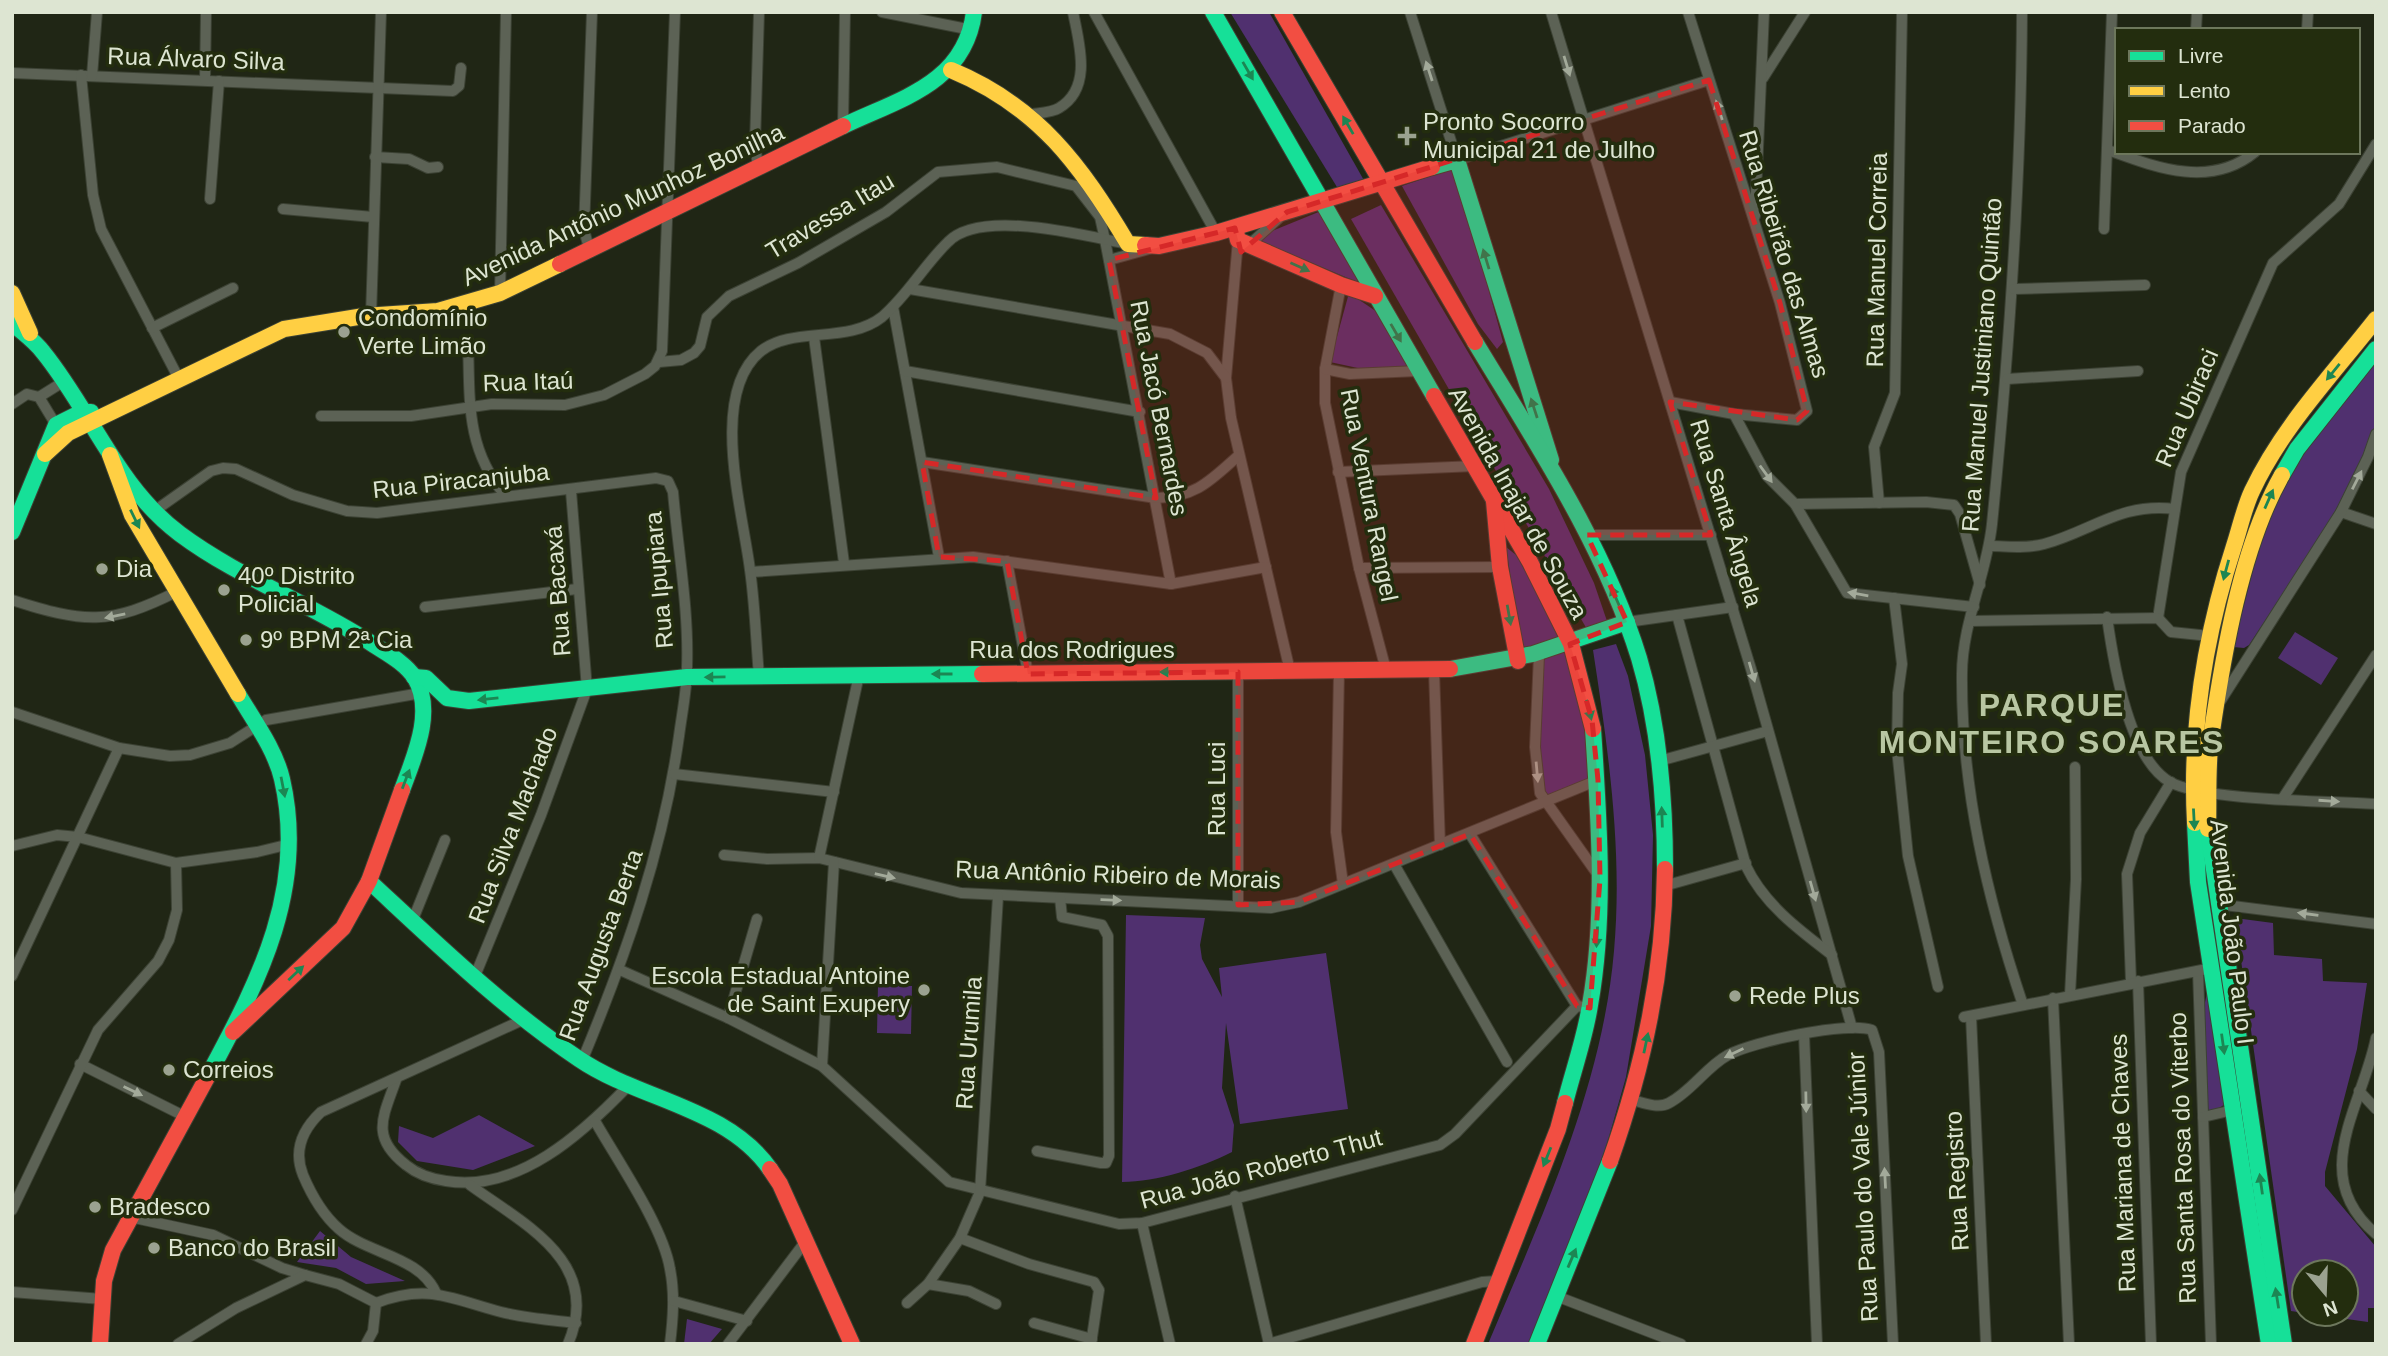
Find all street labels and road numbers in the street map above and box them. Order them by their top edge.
street label: Rua Álvaro Silva [107,42,286,75]
street label: Avenida Antônio Munhoz Bonilha [458,118,789,291]
street label: Rua Ribeirão das Almas [1734,127,1835,381]
street label: Rua Manuel Correia [1861,152,1892,368]
street label: Travessa Itau [761,167,899,264]
street label: Rua Manuel Justiniano Quintão [1956,197,2007,533]
street label: Rua Jacó Bernardes [1125,298,1194,518]
street label: Rua Ubiraci [2150,345,2223,471]
street label: Rua Itaú [482,366,574,397]
street label: Avenida Inajar de Souza [1443,382,1594,624]
street label: Rua Ventura Rangel [1336,386,1403,604]
street label: Rua Santa Ângela [1685,416,1768,611]
street label: Rua Piracanjuba [371,458,551,503]
street label: Rua Ipupiara [639,510,678,650]
street label: Rua Bacaxá [539,524,576,657]
street label: Rua dos Rodrigues [969,636,1175,663]
street label: Rua Silva Machado [463,723,562,927]
street label: Rua Luci [1203,742,1230,836]
street label: Avenida João Paulo I [2205,818,2260,1046]
street label: Rua Augusta Berta [553,845,648,1044]
street label: Rua Antônio Ribeiro de Morais [955,855,1281,894]
street label: Rua Urumila [950,975,987,1110]
street label: Rua Santa Rosa do Viterbo [2164,1012,2201,1304]
street label: Rua Mariana de Chaves [2104,1033,2141,1293]
street label: Rua Paulo do Vale Júnior [1842,1051,1883,1323]
street label: Rua Registro [1939,1110,1974,1252]
street label: Rua João Roberto Thut [1137,1123,1385,1214]

